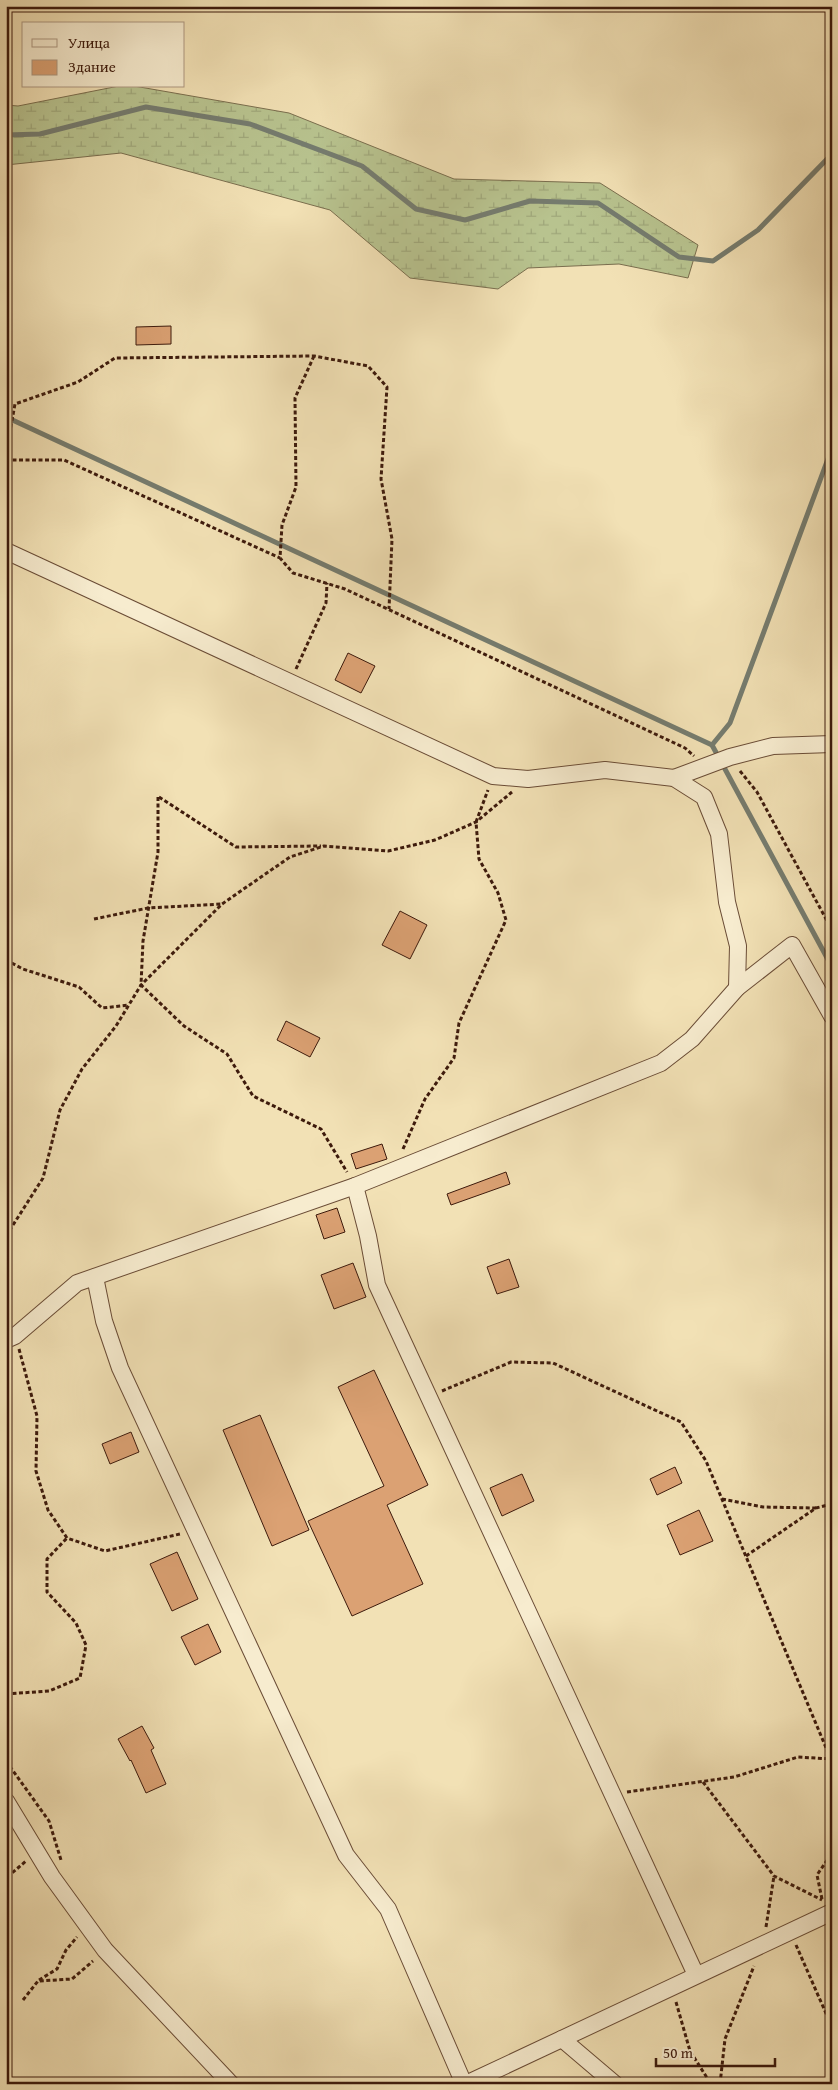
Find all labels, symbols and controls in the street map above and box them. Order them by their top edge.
legend [22,22,185,88]
text: Улица [68,32,111,53]
text: Здание [68,56,116,77]
scale bar [656,2035,774,2067]
text: 50 m [663,2042,694,2063]

